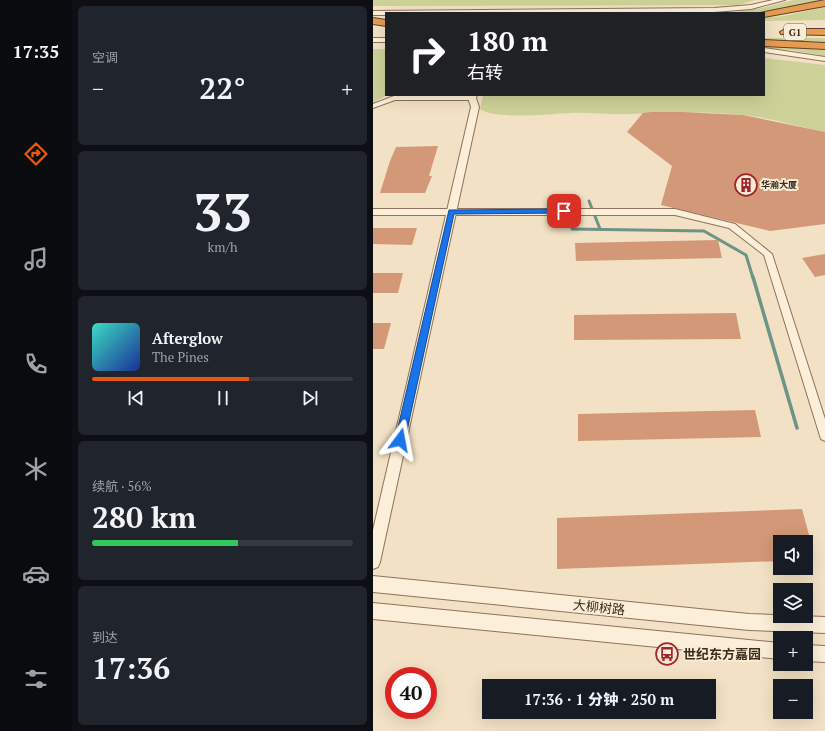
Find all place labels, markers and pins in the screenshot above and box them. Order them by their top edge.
building icon: 华瀚大厦 [733,172,759,198]
place label: 华瀚大厦 [761,179,797,191]
pin [547,194,581,228]
bus stop icon: 世纪东方嘉园 [654,641,680,667]
place label: 世纪东方嘉园 [683,645,761,663]

